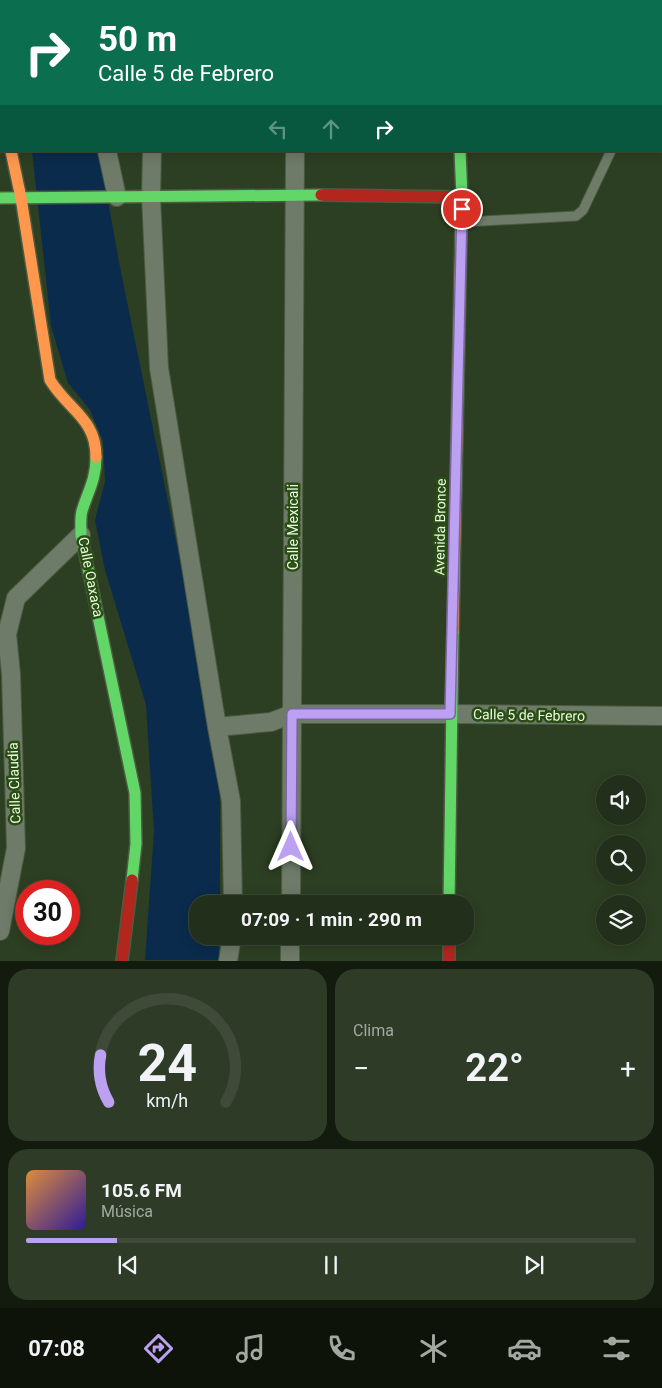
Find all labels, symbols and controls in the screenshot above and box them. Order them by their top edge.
text: 50 m [98,19,177,60]
icon: right [15,20,80,85]
text: Calle 5 de Febrero [98,61,274,86]
icon: left [264,115,292,143]
icon: ahead [317,115,345,143]
icon: right [370,115,398,143]
pin [441,188,483,230]
icon: arrive [448,195,476,223]
street label: Avenida Bronce [431,478,449,576]
street label: Calle Mexicali [285,484,301,570]
street label: Calle Oaxaca [75,536,107,618]
street label: Calle 5 de Febrero [473,706,585,724]
street label: Calle Claudia [5,742,23,824]
map controls [596,775,646,945]
button: sound [596,775,646,825]
position arrow [264,820,316,872]
button: search [596,835,646,885]
speed limit sign: 30 [15,880,80,945]
button: layers [596,895,646,945]
text: 07:09 · 1 min · 290 m [241,908,422,931]
text: Clima [353,1021,394,1040]
text: 24 [138,1033,197,1094]
text: 22° [465,1046,524,1090]
text: − [353,1052,369,1085]
text: + [620,1052,636,1085]
text: km/h [147,1090,188,1111]
text: 105.6 FM [101,1179,182,1202]
text: Música [101,1202,153,1221]
icon: previous [114,1251,142,1279]
icon: pause [317,1251,345,1279]
icon: next [520,1251,548,1279]
icon: directions [141,1331,176,1366]
icon: music [233,1331,268,1366]
icon: phone [324,1331,359,1366]
icon: climate [416,1331,451,1366]
icon: car [507,1331,542,1366]
icon: filters [599,1331,634,1366]
text: 07:08 [28,1336,85,1361]

